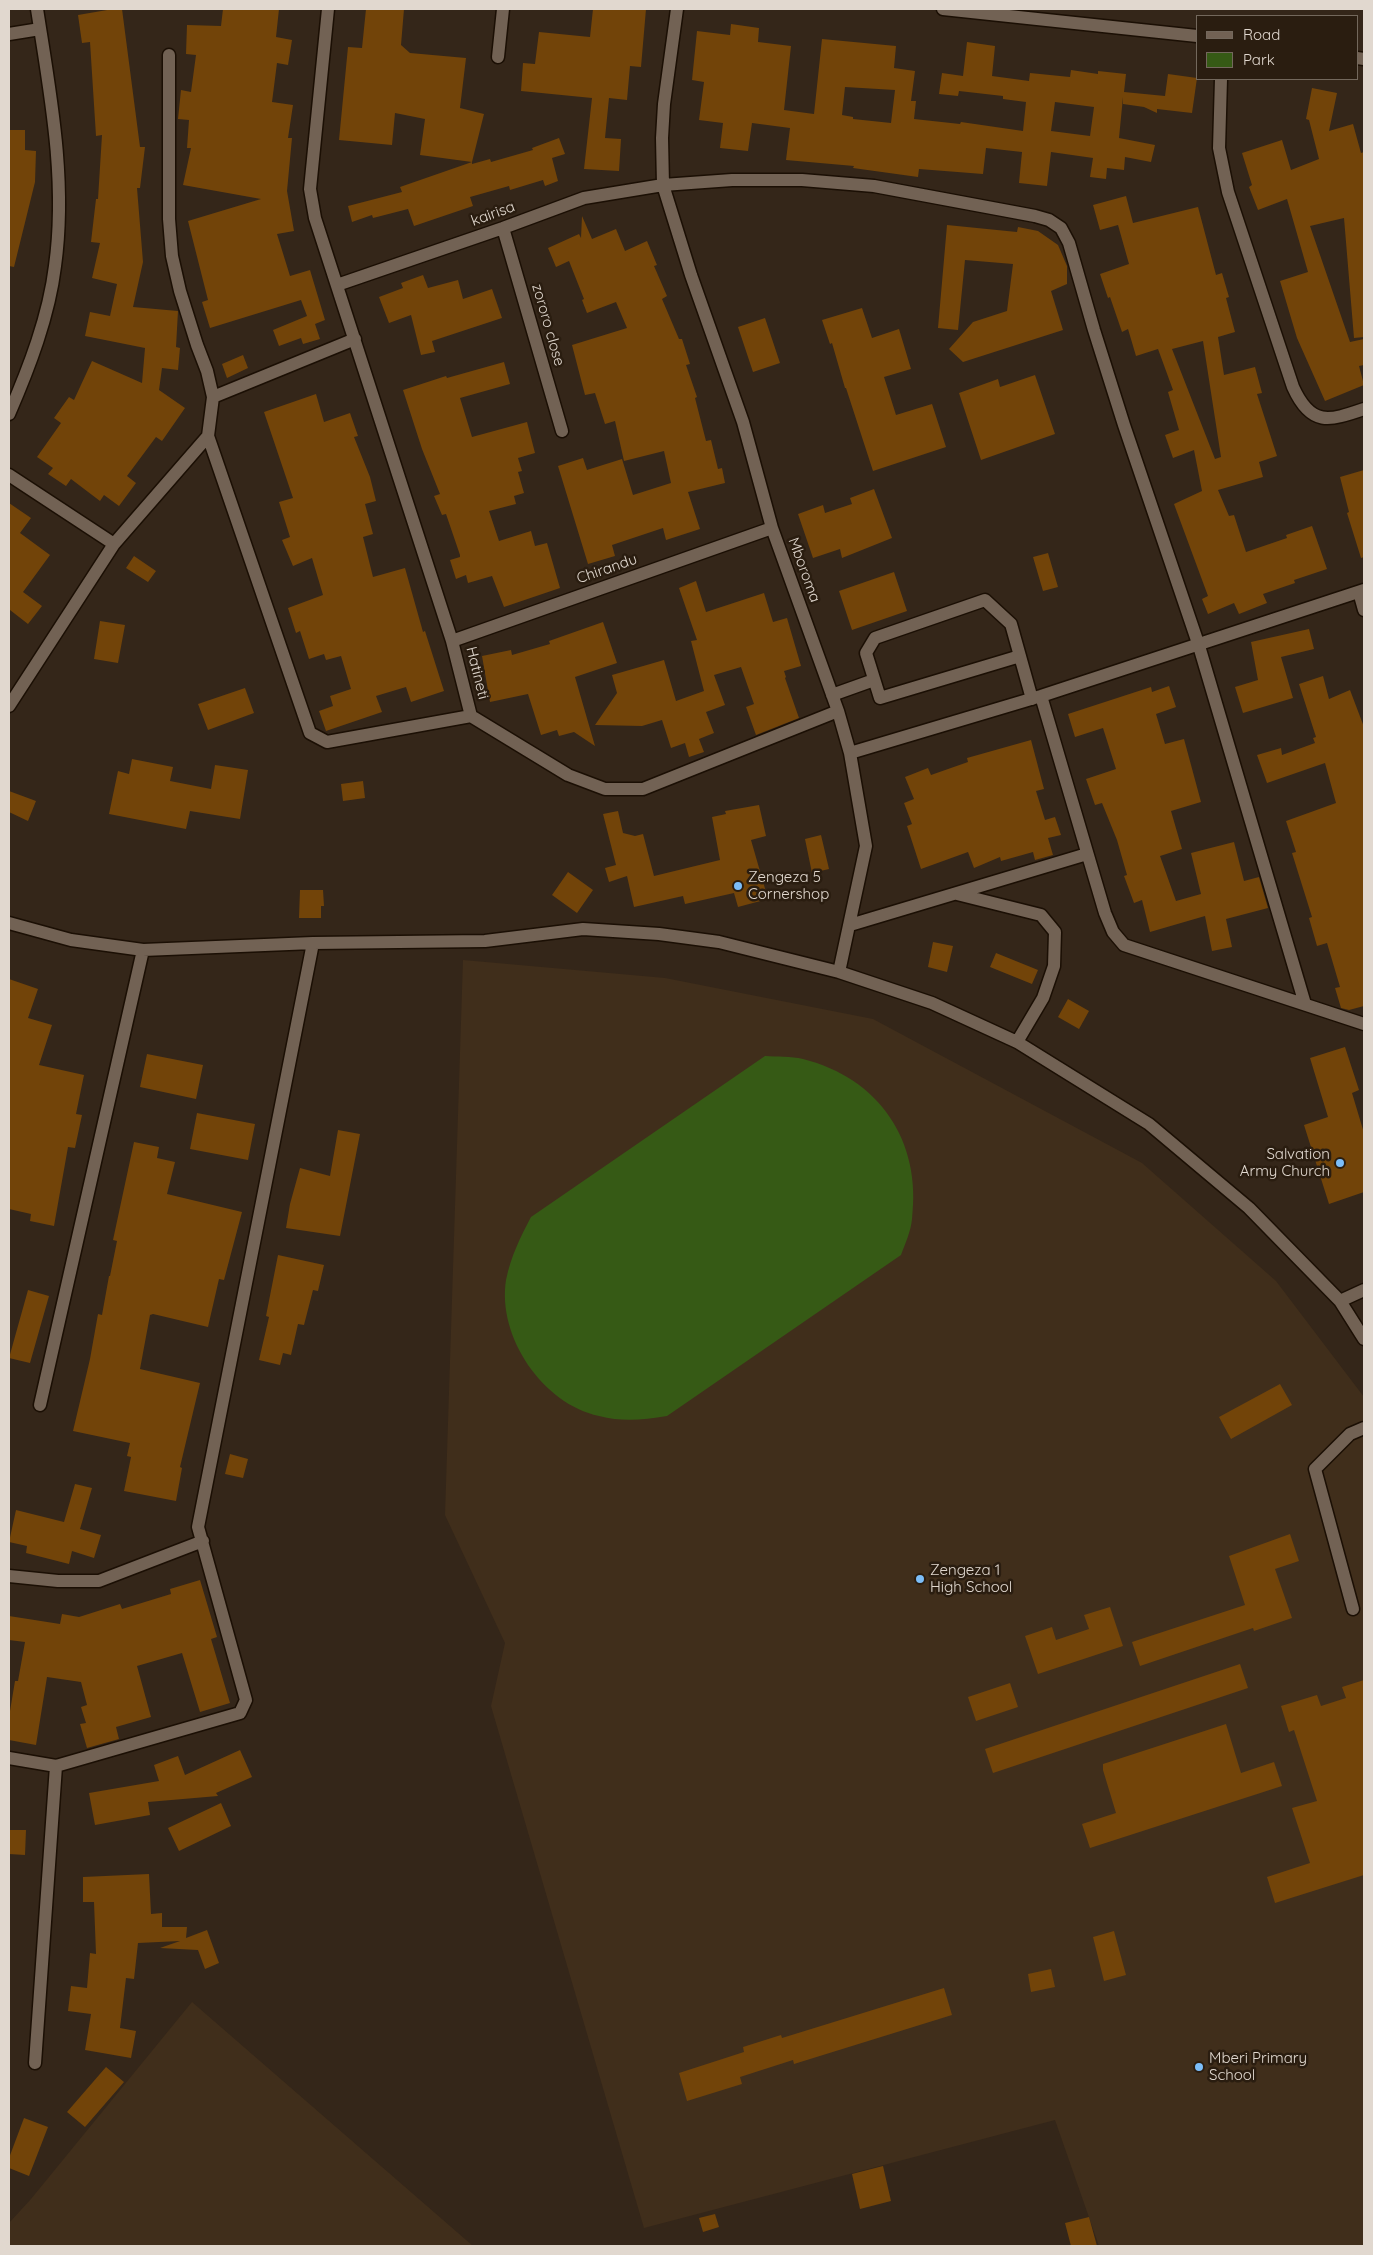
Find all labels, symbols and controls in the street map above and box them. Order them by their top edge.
legend [1196,15,1358,80]
text: Road [1243,25,1280,44]
text: Park [1243,50,1275,69]
street label: kairisa [469,198,517,230]
street label: zororo close [528,282,568,368]
street label: Mboroma [784,535,824,605]
street label: Chirandu [574,550,640,588]
street label: Hatineti [462,645,492,701]
place label: Zengeza 5 Cornershop [748,868,829,903]
marker: Zengeza 5 Cornershop [732,880,744,892]
place label: Salvation Army Church [1240,1145,1330,1180]
marker: Salvation Army Church [1334,1157,1346,1169]
place label: Zengeza 1 High School [930,1561,1012,1596]
marker: Zengeza 1 High School [914,1573,926,1585]
place label: Mberi Primary School [1209,2049,1307,2084]
marker: Mberi Primary School [1193,2061,1205,2073]

